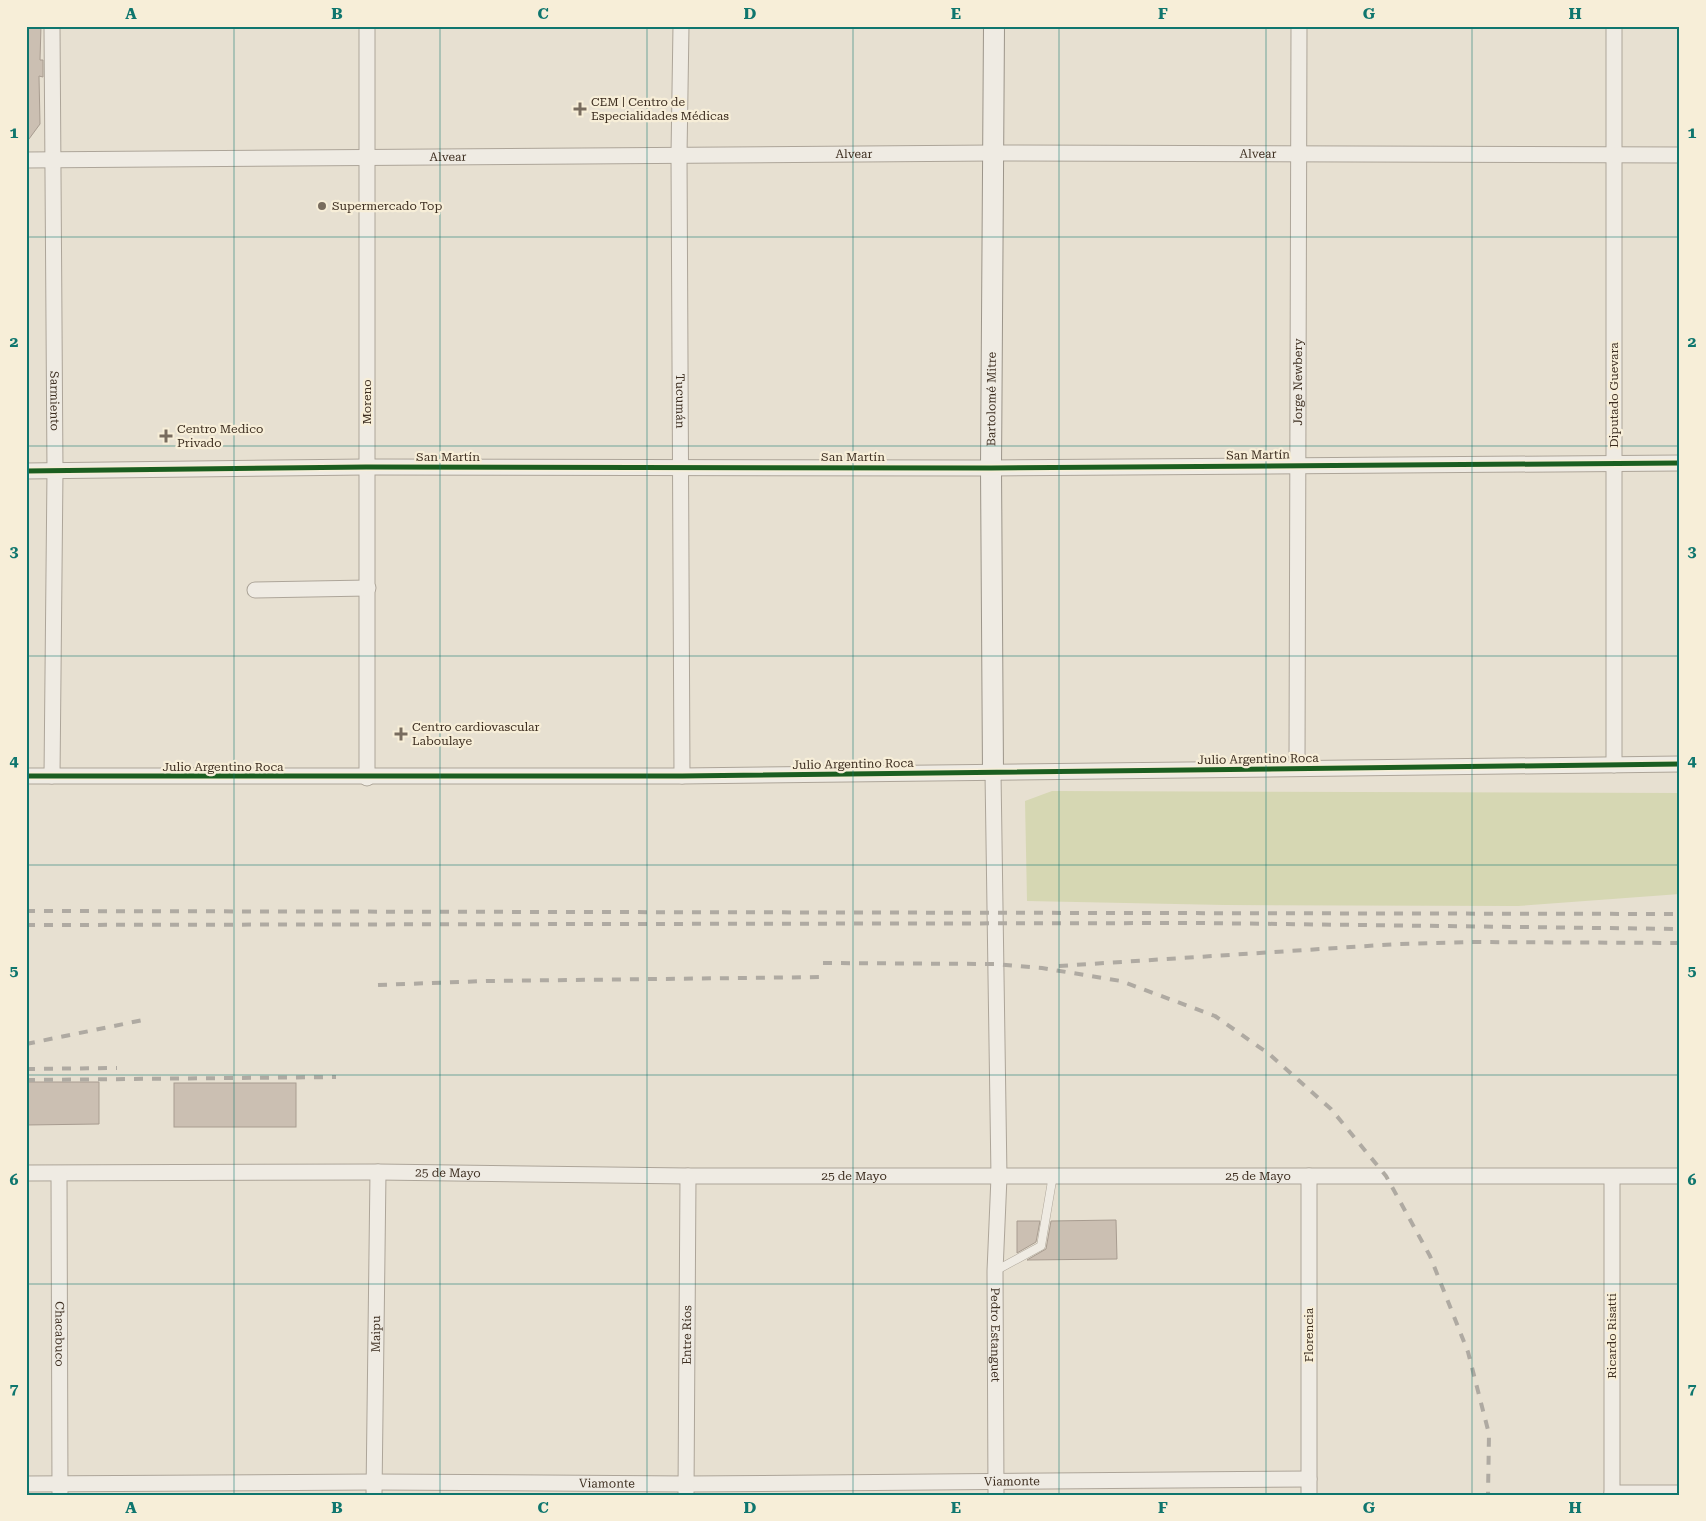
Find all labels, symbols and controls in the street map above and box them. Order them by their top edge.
text: A [125,4,137,23]
text: B [331,4,343,23]
text: C [537,4,549,23]
text: D [744,4,757,23]
text: E [951,4,961,23]
text: F [1158,4,1168,23]
text: G [1363,4,1376,23]
text: H [1568,4,1582,23]
place label: CEM | Centro de Especialidades Médicas [591,95,729,123]
marker: CEM | Centro de Especialidades Médicas [573,102,587,116]
text: 1 [10,123,19,142]
text: 1 [1688,123,1697,142]
street label: Alvear [835,147,873,161]
street label: Alvear [1239,147,1277,161]
street label: Alvear [429,150,467,164]
place label: Supermercado Top [332,199,442,213]
marker: Supermercado Top [316,200,328,212]
text: 2 [10,332,19,351]
text: 2 [1688,332,1697,351]
street label: Jorge Newbery [1291,337,1305,426]
street label: Diputado Guevara [1607,342,1621,448]
street label: Bartolomé Mitre [984,351,999,446]
street label: Sarmiento [47,371,62,431]
street label: Tucumán [673,374,687,429]
street label: Moreno [360,379,374,425]
place label: Centro Medico Privado [177,422,263,450]
marker: Centro Medico Privado [159,429,173,443]
street label: San Martín [1226,447,1290,463]
street label: San Martín [416,450,480,464]
street label: San Martín [821,450,885,464]
text: 3 [10,542,19,561]
text: 3 [1688,542,1697,561]
place label: Centro cardiovascular Laboulaye [412,720,540,748]
marker: Centro cardiovascular Laboulaye [394,727,408,741]
text: 4 [10,751,19,770]
street label: Julio Argentino Roca [1197,751,1319,767]
text: 4 [1688,751,1697,770]
street label: Julio Argentino Roca [792,756,914,772]
street label: Julio Argentino Roca [162,760,284,774]
text: 5 [10,961,19,980]
text: 5 [1688,961,1697,980]
street label: 25 de Mayo [415,1165,481,1180]
street label: 25 de Mayo [821,1169,887,1183]
street label: 25 de Mayo [1225,1169,1291,1183]
text: 6 [10,1170,19,1189]
text: 6 [1688,1170,1697,1189]
street label: Pedro Estanguet [988,1288,1002,1383]
street label: Ricardo Risatti [1605,1293,1619,1379]
street label: Chacabuco [52,1301,67,1367]
street label: Entre Ríos [680,1305,694,1365]
street label: Florencia [1302,1307,1316,1362]
street label: Maipu [369,1315,383,1353]
text: 7 [10,1379,19,1398]
text: 7 [1688,1379,1697,1398]
street label: Viamonte [984,1474,1040,1489]
street label: Viamonte [579,1476,635,1491]
text: A [125,1498,137,1517]
text: B [331,1498,343,1517]
text: C [537,1498,549,1517]
text: D [744,1498,757,1517]
text: E [951,1498,961,1517]
text: F [1158,1498,1168,1517]
text: G [1363,1498,1376,1517]
text: H [1568,1498,1582,1517]

